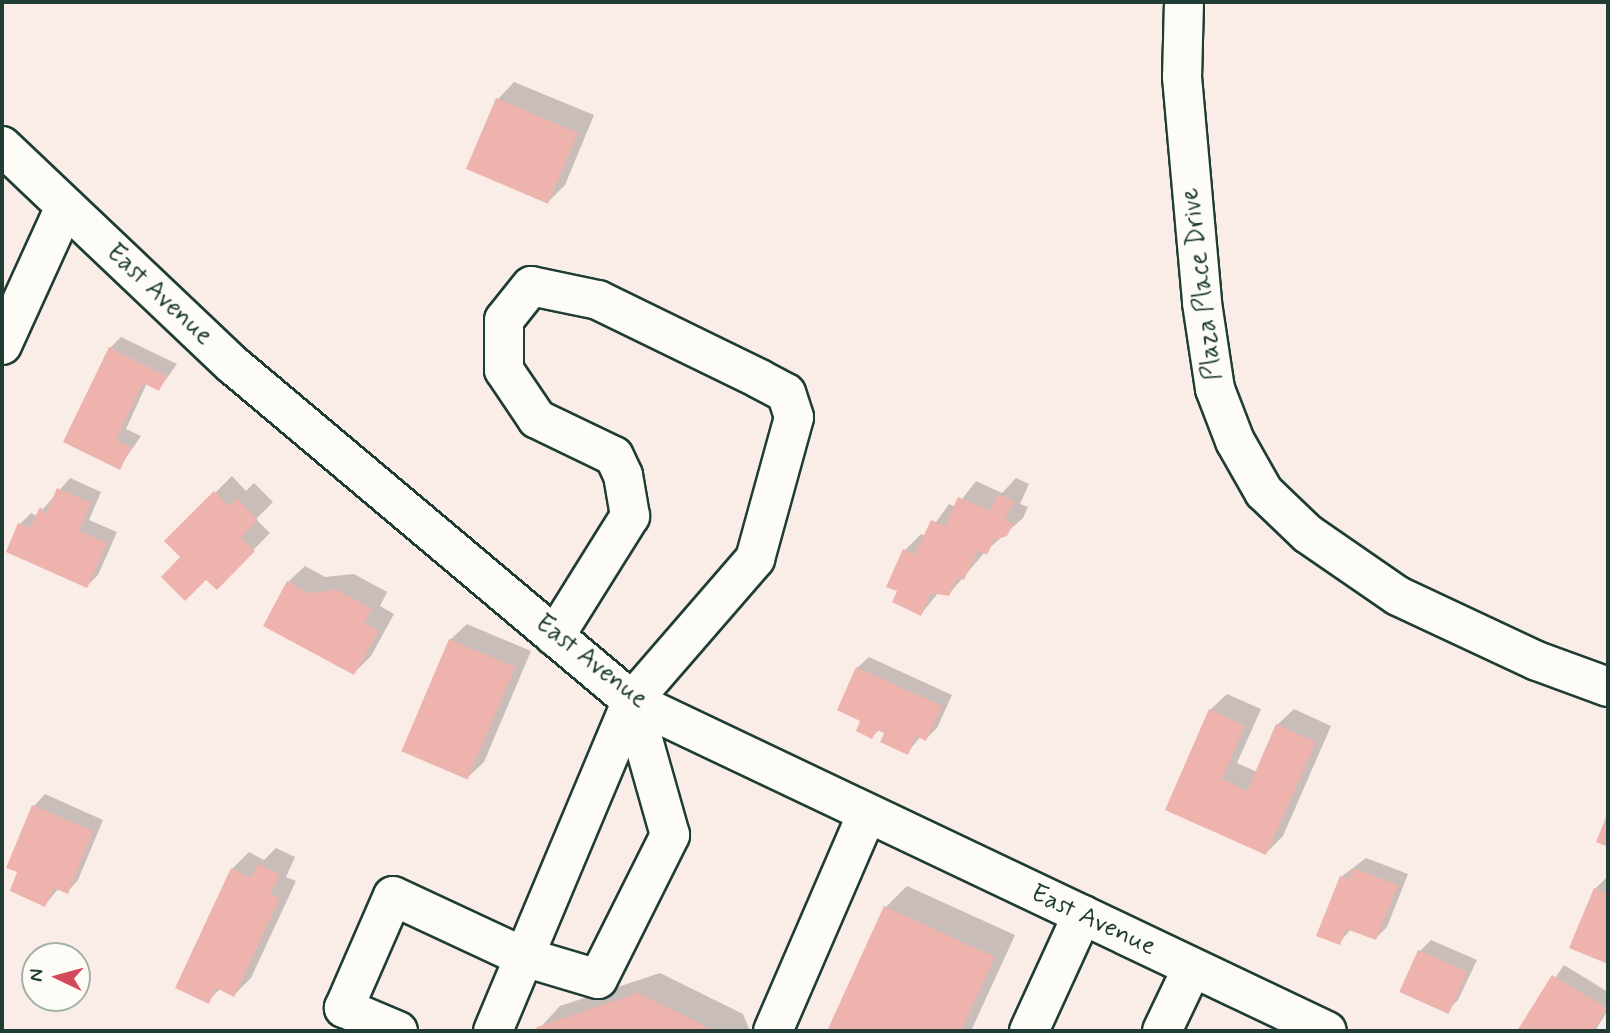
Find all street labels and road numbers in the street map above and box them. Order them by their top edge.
street label: Plaza Place Drive [1176,188,1230,380]
street label: East Avenue [99,238,219,352]
street label: East Avenue [528,608,654,716]
street label: East Avenue [1026,878,1160,964]

